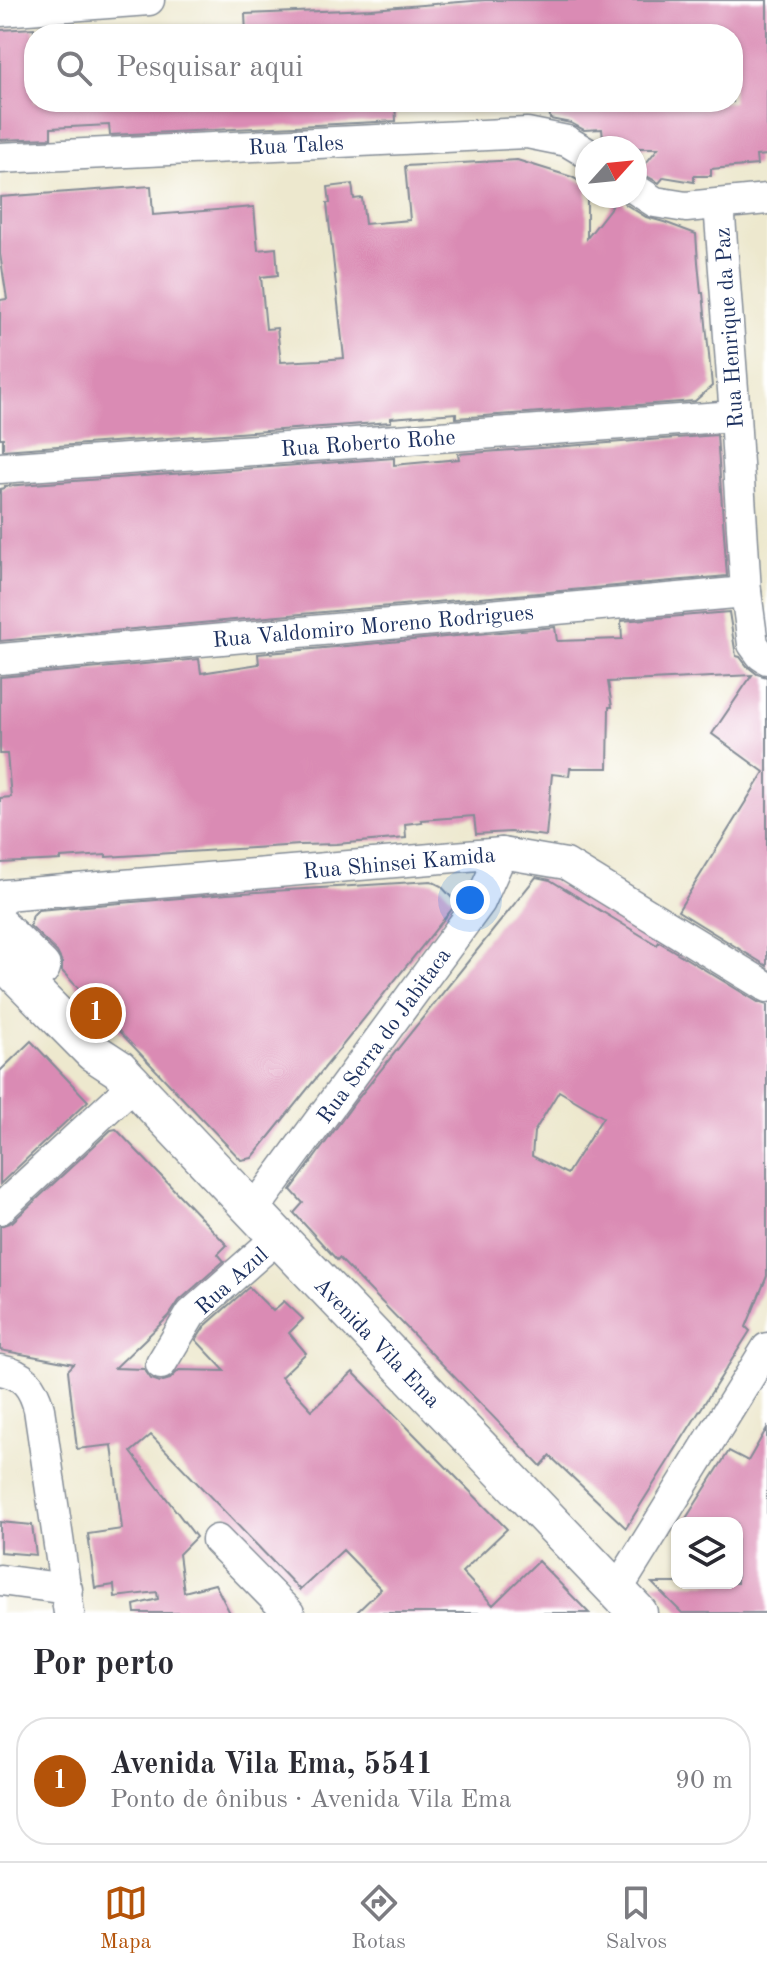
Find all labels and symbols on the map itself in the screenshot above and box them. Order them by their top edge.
street label: Rua Tales [248,133,344,159]
north arrow [575,136,647,208]
street label: Rua Henrique da Paz [712,227,748,429]
street label: Rua Roberto Rohe [280,427,456,461]
street label: Rua Valdomiro Moreno Rodrigues [212,602,535,652]
street label: Rua Shinsei Kamida [302,845,496,883]
your location [450,880,490,920]
street label: Rua Serra do Jabitaca [314,944,456,1128]
pin: 1 [70,983,122,1043]
street label: Rua Azul [192,1244,273,1319]
street label: Avenida Vila Ema [309,1274,444,1413]

